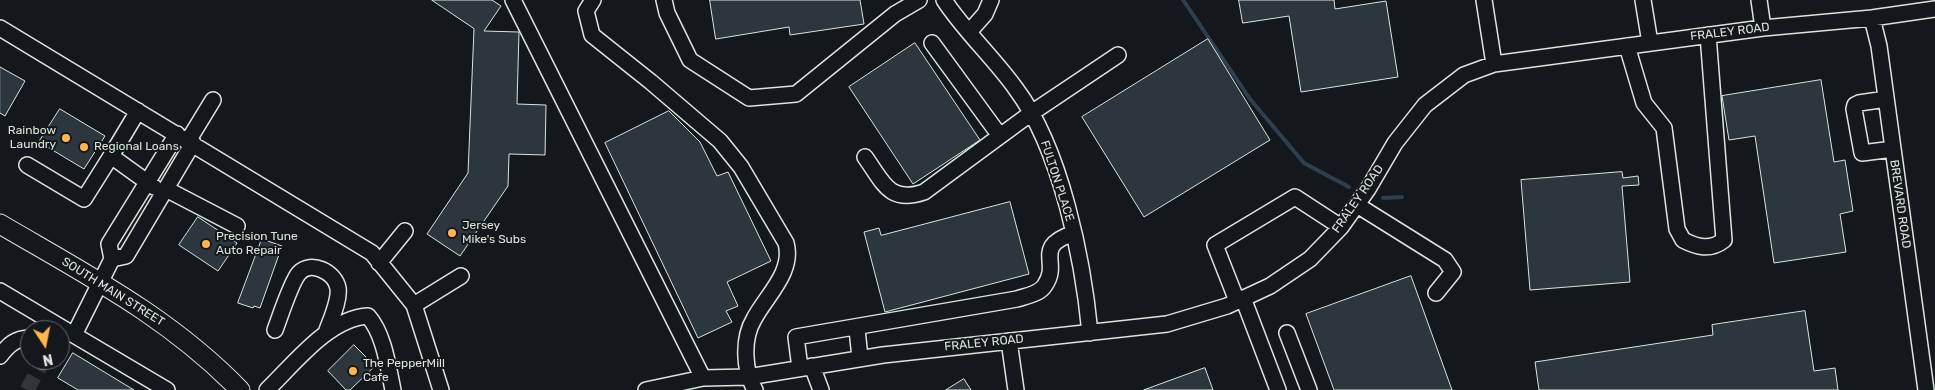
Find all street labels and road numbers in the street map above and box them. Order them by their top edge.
street label: FRALEY ROAD [1690,20,1770,44]
street label: FULTON PLACE [1037,139,1077,223]
street label: BREVARD ROAD [1887,159,1913,249]
street label: FRALEY ROAD [1329,162,1387,236]
street label: SOUTH MAIN STREET [59,255,167,329]
street label: FRALEY ROAD [944,332,1024,354]

